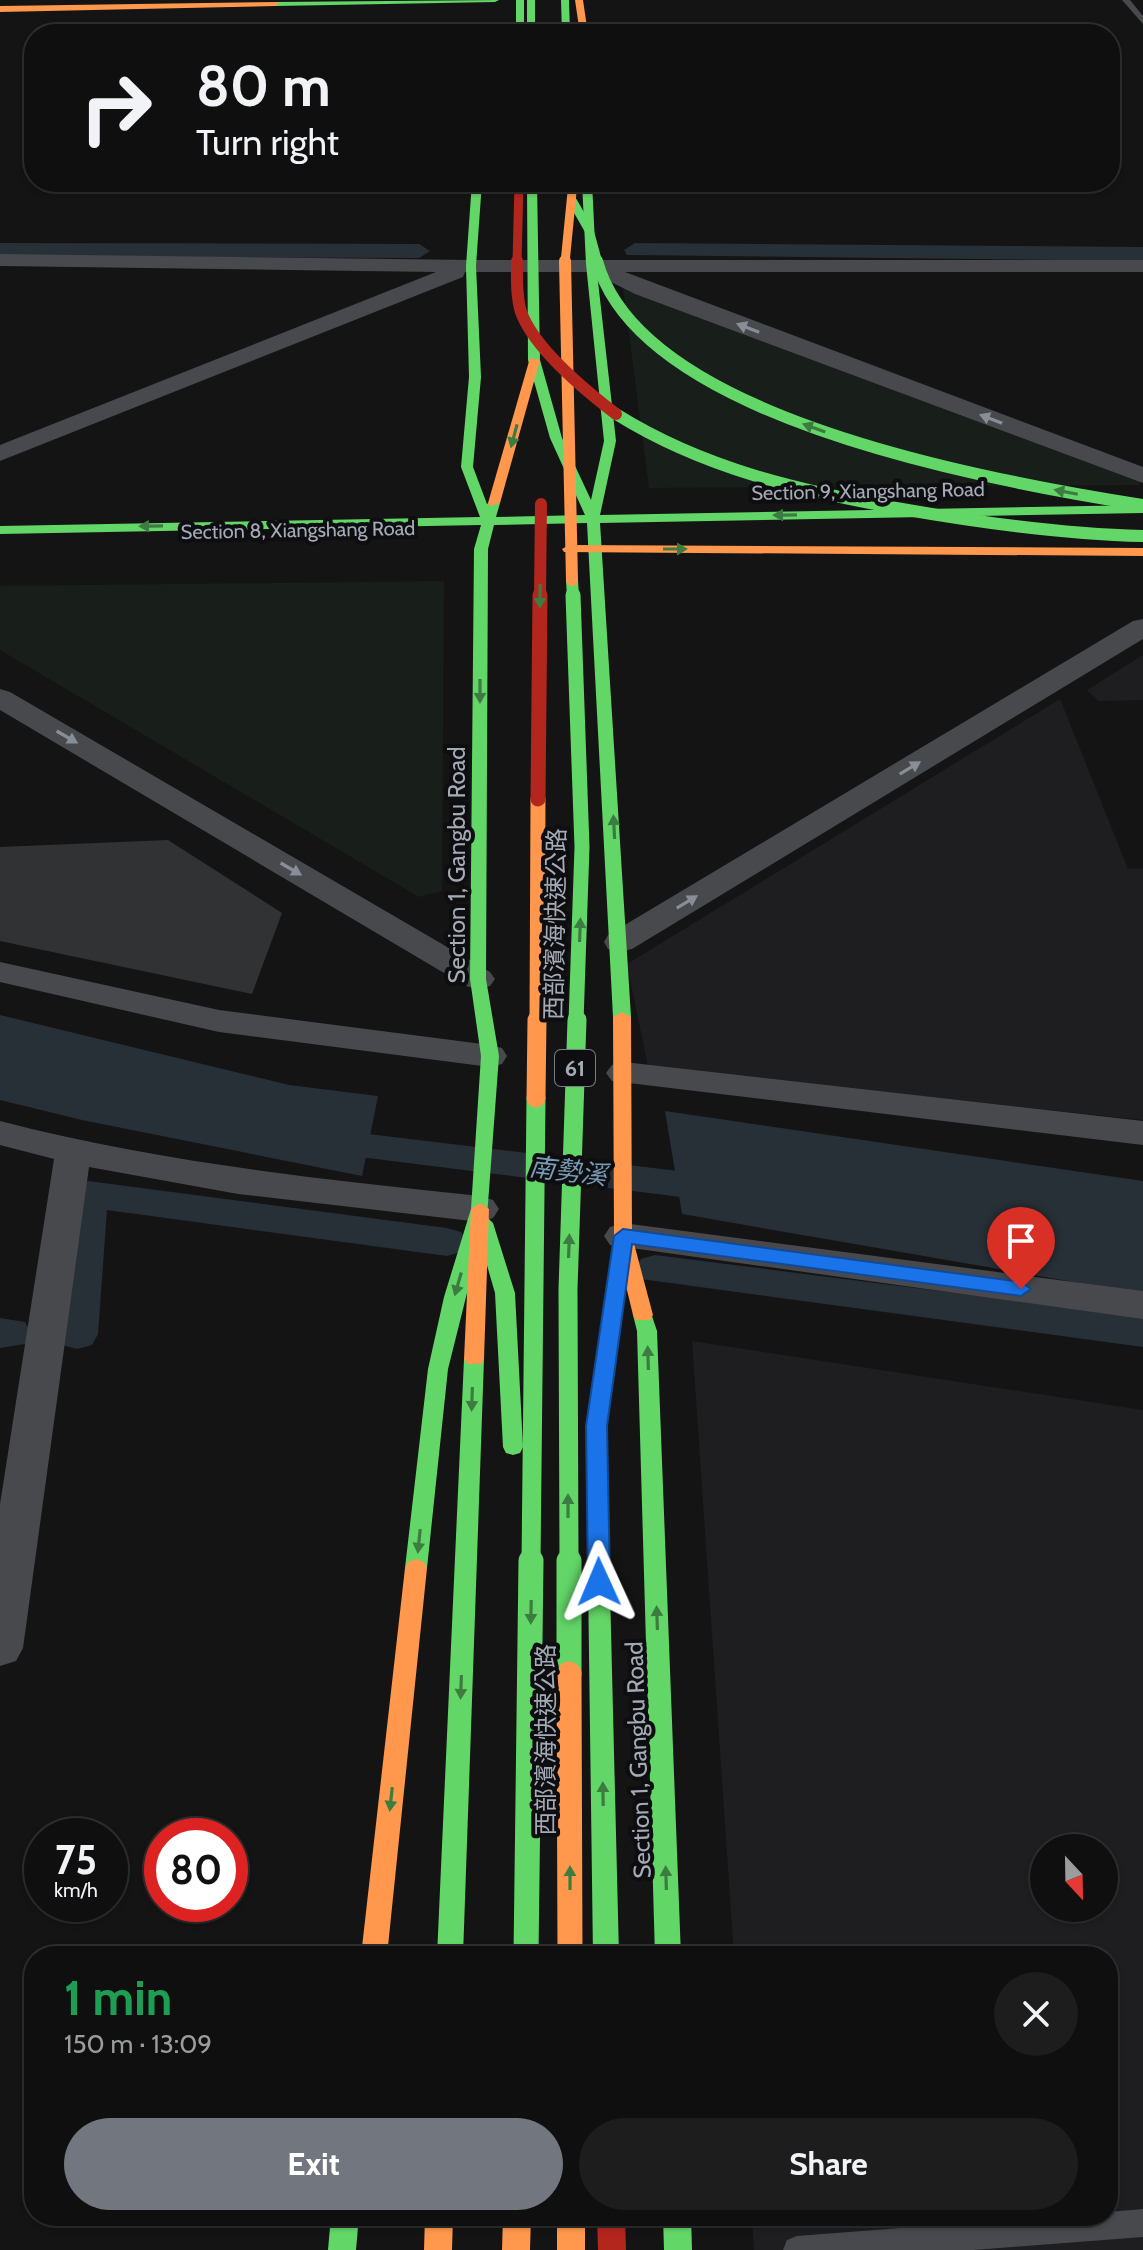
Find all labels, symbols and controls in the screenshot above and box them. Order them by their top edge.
text: 80 m [196,52,331,120]
icon: right [64,56,168,160]
text: Turn right [196,120,339,164]
one-way arrow [736,321,760,334]
one-way arrow [979,412,1003,425]
one-way arrow [802,421,826,434]
one-way arrow [508,423,520,448]
street label: Section 9, Xiangshang Road [751,477,985,505]
one-way arrow [1053,485,1078,497]
one-way arrow [772,508,797,521]
street label: Section 8, Xiangshang Road [180,516,416,544]
one-way arrow [138,520,163,533]
one-way arrow [663,543,688,556]
one-way arrow [534,584,547,609]
one-way arrow [474,679,486,704]
one-way arrow [56,730,78,744]
street label: Section 1, Gangbu Road [442,746,471,984]
one-way arrow [899,761,921,775]
one-way arrow [608,814,621,839]
street label: 西部濱海快速公路 [539,828,571,1020]
one-way arrow [280,862,303,876]
one-way arrow [676,895,698,909]
one-way arrow [573,917,586,942]
road number: 61 [555,1050,595,1086]
water label: 南勢溪 [527,1150,613,1192]
pin [987,1207,1055,1289]
icon: arrive [999,1219,1043,1263]
one-way arrow [563,1233,576,1258]
one-way arrow [451,1273,464,1297]
one-way arrow [641,1345,654,1370]
one-way arrow [466,1387,479,1412]
one-way arrow [562,1493,574,1518]
one-way arrow [412,1529,425,1554]
position arrow [557,1540,641,1624]
one-way arrow [525,1600,537,1625]
one-way arrow [650,1605,663,1630]
street label: Section 1, Gangbu Road [619,1641,657,1879]
street label: 西部濱海快速公路 [531,1644,560,1836]
one-way arrow [454,1675,467,1700]
one-way arrow [597,1781,610,1806]
one-way arrow [384,1787,397,1812]
speed limit sign: 80 [144,1818,248,1922]
north arrow [1030,1834,1118,1922]
map controls [1030,1834,1118,1922]
text: 75 [55,1835,97,1884]
one-way arrow [564,1865,576,1890]
one-way arrow [659,1865,672,1890]
text: km/h [54,1878,98,1902]
text: 1 min [64,1969,172,2027]
button: close [994,1972,1078,2056]
text: 150 m · 13:09 [64,2028,212,2060]
button: Exit [64,2118,563,2210]
button: Share [579,2118,1078,2210]

